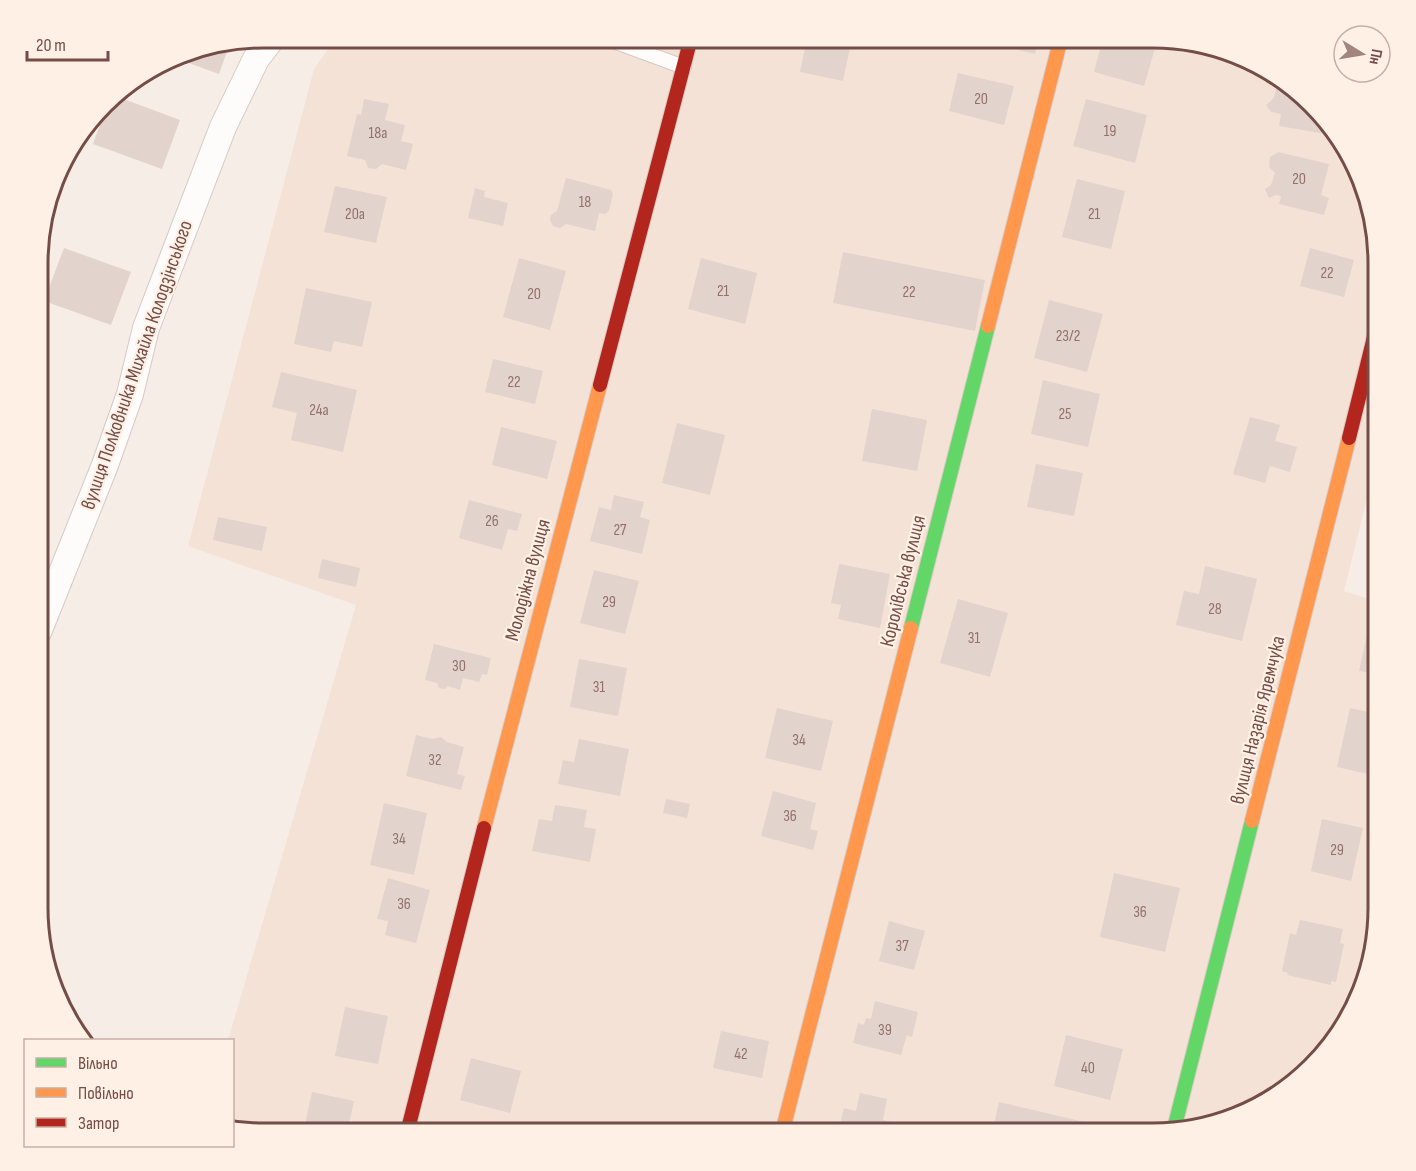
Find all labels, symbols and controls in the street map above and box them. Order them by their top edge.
scale bar [27,24,108,62]
north arrow [1332,24,1392,84]
text: 20 m [36,35,66,56]
text: Пн [1364,47,1386,66]
house number: 20 [974,90,988,109]
house number: 19 [1104,122,1116,141]
house number: 18а [369,124,387,143]
house number: 20 [1292,170,1306,189]
house number: 18 [579,193,591,212]
house number: 20а [345,205,365,224]
house number: 21 [1088,205,1101,224]
street label: вулиця Полковника Михайла Колодзінського [76,217,198,513]
house number: 22 [1320,264,1334,283]
house number: 21 [717,282,730,301]
house number: 22 [902,283,916,302]
house number: 20 [527,285,541,304]
house number: 23/2 [1056,327,1080,346]
house number: 22 [507,373,521,392]
house number: 24а [309,401,329,420]
house number: 25 [1058,405,1072,424]
house number: 26 [485,512,499,531]
street label: Королівська вулиця [875,513,931,649]
street label: Молодіжна вулиця [500,516,556,644]
house number: 27 [613,521,627,540]
house number: 29 [602,593,616,612]
house number: 28 [1208,600,1222,619]
house number: 31 [968,629,981,648]
street label: вулиця Назарія Яремчука [1225,633,1291,807]
house number: 30 [452,657,466,676]
house number: 31 [593,678,606,697]
house number: 34 [792,731,806,750]
house number: 32 [428,751,442,770]
house number: 36 [783,807,797,826]
house number: 34 [392,830,406,849]
house number: 29 [1330,841,1344,860]
house number: 36 [397,895,411,914]
house number: 36 [1133,903,1147,922]
house number: 37 [895,937,909,956]
house number: 39 [878,1021,892,1040]
legend [24,1039,234,1147]
house number: 42 [734,1045,748,1064]
text: Вільно [78,1053,118,1074]
house number: 40 [1081,1059,1095,1078]
text: Повільно [78,1083,134,1104]
text: Затор [78,1113,119,1134]

